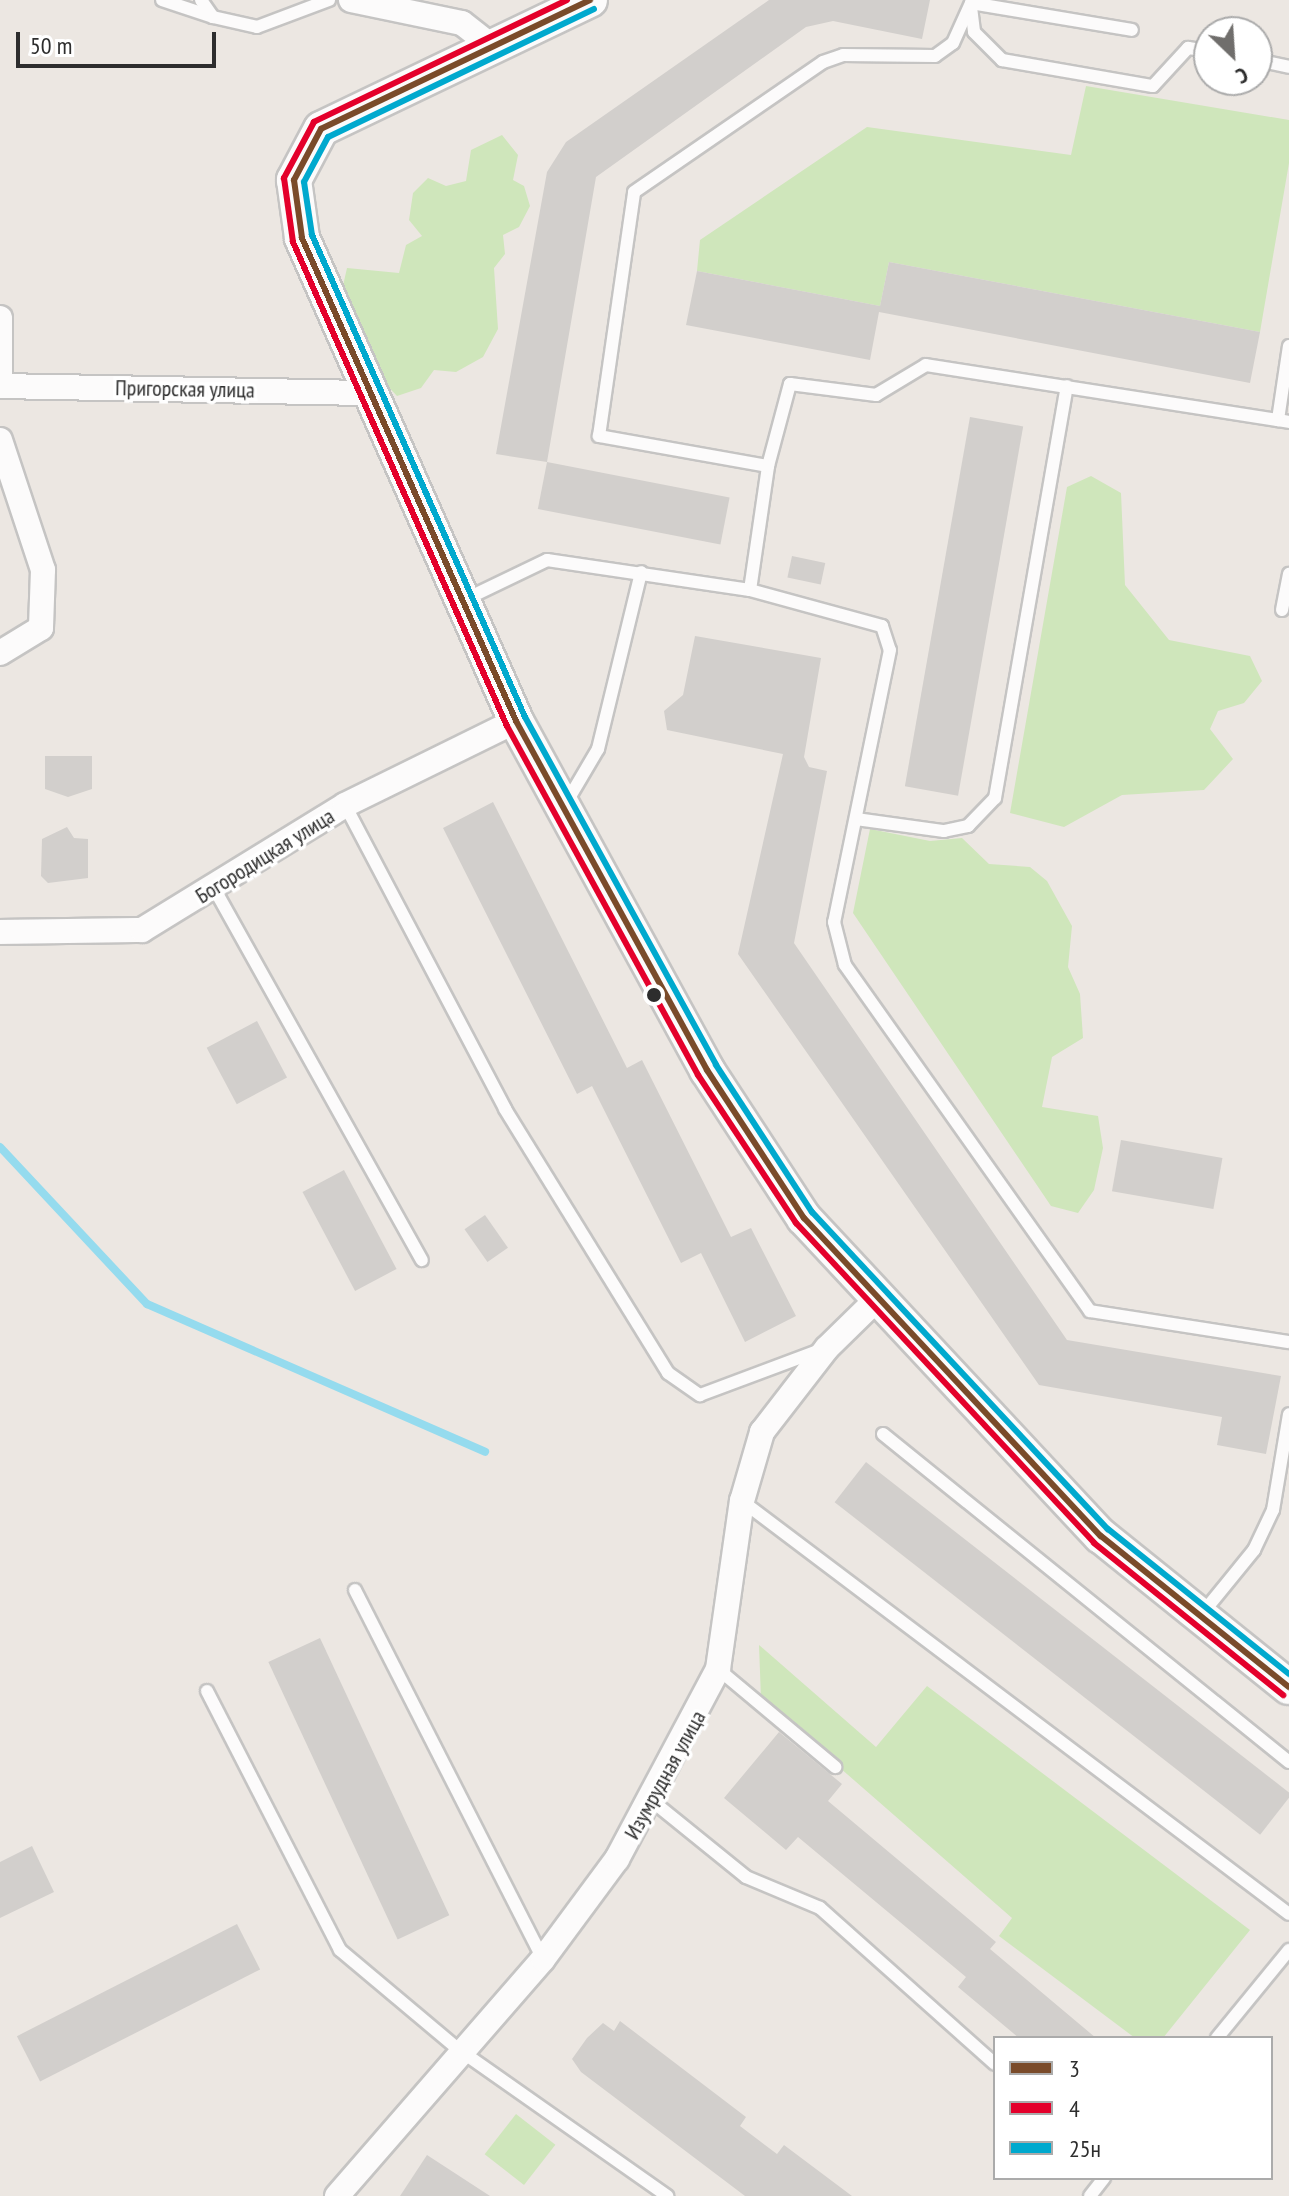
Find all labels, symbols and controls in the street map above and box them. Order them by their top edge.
scale bar [20,16,220,66]
north arrow [1193,16,1273,96]
text: 50 m [30,30,72,61]
text: С [1232,61,1253,91]
street label: Пригорская улица [115,375,255,403]
street label: Богородицкая улица [191,803,339,909]
unlabelled marker [646,987,662,1003]
street label: Изумрудная улица [619,1706,711,1844]
legend [993,2036,1273,2180]
text: 3 [1069,2053,1080,2084]
text: 4 [1069,2093,1080,2124]
text: 25н [1069,2133,1101,2164]

